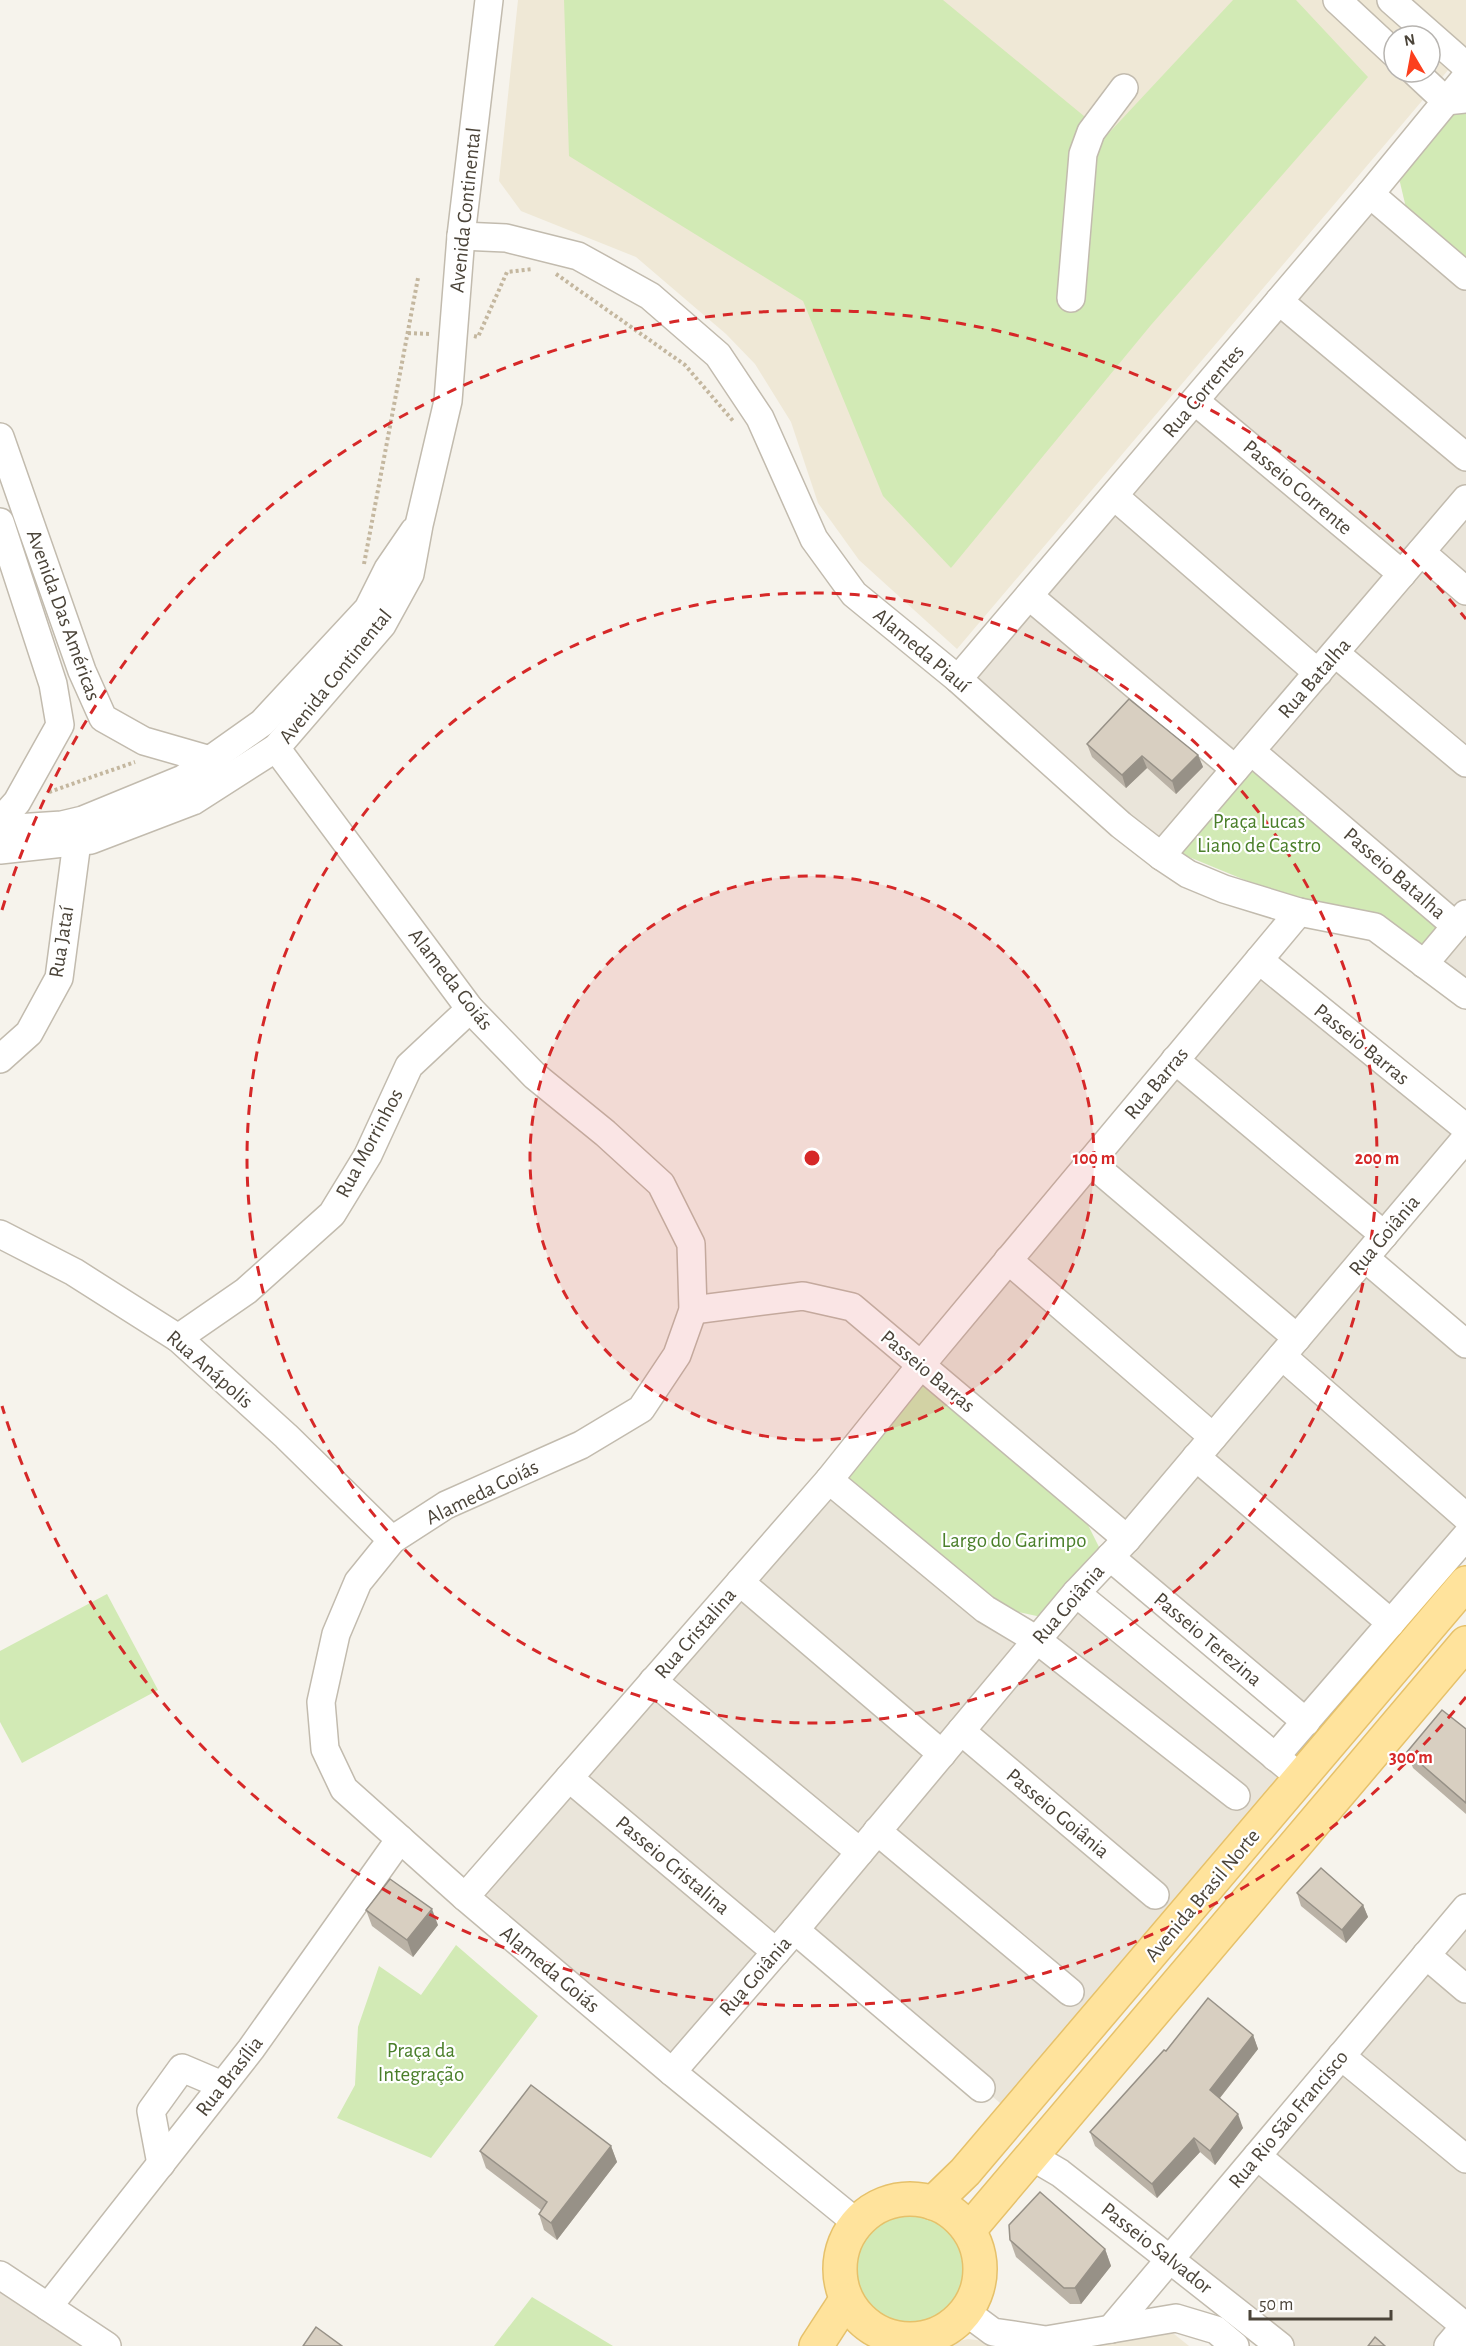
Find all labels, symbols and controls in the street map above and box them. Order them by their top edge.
north arrow [1382,24,1442,84]
text: N [1403,31,1416,49]
street label: Avenida Continental [446,126,485,294]
street label: Rua Correntes [1159,341,1248,442]
street label: Passeio Corrente [1239,436,1356,539]
street label: Avenida Das Américas [23,527,104,703]
street label: Alameda Piauí [869,604,975,697]
street label: Avenida Continental [275,605,396,747]
street label: Rua Batalha [1274,634,1355,722]
park label: Praça Lucas Liano de Castro [1197,811,1321,856]
street label: Passeio Batalha [1340,824,1450,923]
street label: Rua Jataí [45,904,78,979]
street label: Alameda Goiás [405,925,497,1034]
street label: Passeio Barras [1310,1000,1413,1089]
street label: Rua Barras [1120,1043,1192,1123]
street label: Rua Morrinhos [332,1085,407,1201]
centre of rings [802,1148,822,1168]
text: 100 m [1073,1150,1115,1168]
text: 200 m [1355,1150,1399,1168]
street label: Rua Goiânia [1345,1191,1424,1280]
street label: Rua Anápolis [163,1326,257,1412]
street label: Passeio Barras [877,1326,979,1417]
street label: Alameda Goiás [423,1456,542,1529]
park label: Largo do Garimpo [941,1530,1087,1551]
street label: Rua Goiânia [1028,1560,1109,1648]
street label: Rua Cristalina [651,1584,740,1683]
street label: Passeio Terezina [1150,1588,1266,1691]
text: 300 m [1389,1749,1433,1767]
street label: Passeio Goiânia [1002,1765,1113,1862]
street label: Passeio Cristalina [612,1812,734,1919]
street label: Avenida Brasil Norte [1141,1825,1264,1966]
street label: Alameda Goiás [496,1922,603,2017]
street label: Rua Goiânia [715,1932,796,2020]
street label: Rua Brasília [192,2032,267,2120]
park label: Praça da Integração [378,2040,464,2085]
street label: Rua Rio São Francisco [1225,2046,1352,2192]
street label: Passeio Salvador [1097,2199,1216,2298]
scale bar [1250,2283,1391,2321]
text: 50 m [1259,2296,1293,2314]

